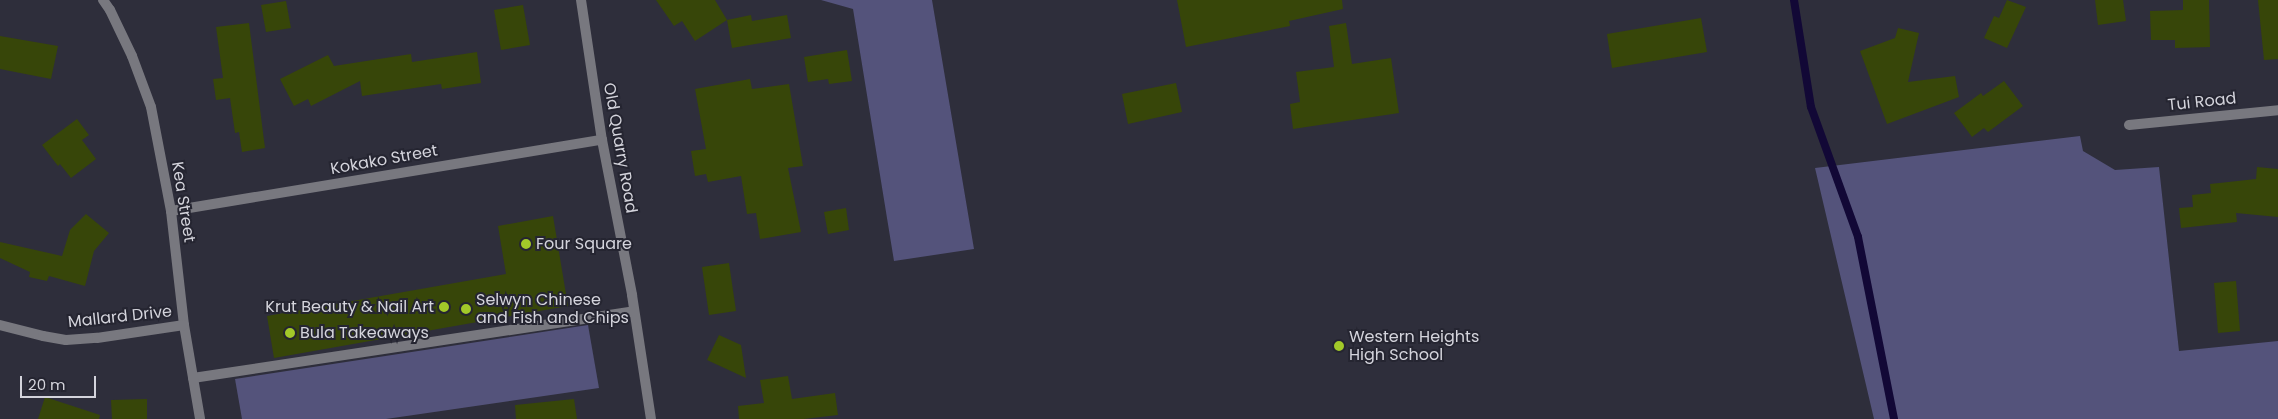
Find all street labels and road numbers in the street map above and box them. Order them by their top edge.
street label: Old Quarry Road [599,81,641,215]
street label: Tui Road [2167,89,2237,115]
street label: Kokako Street [329,141,439,179]
street label: Kea Street [167,160,199,244]
street label: Mallard Drive [67,302,173,332]

